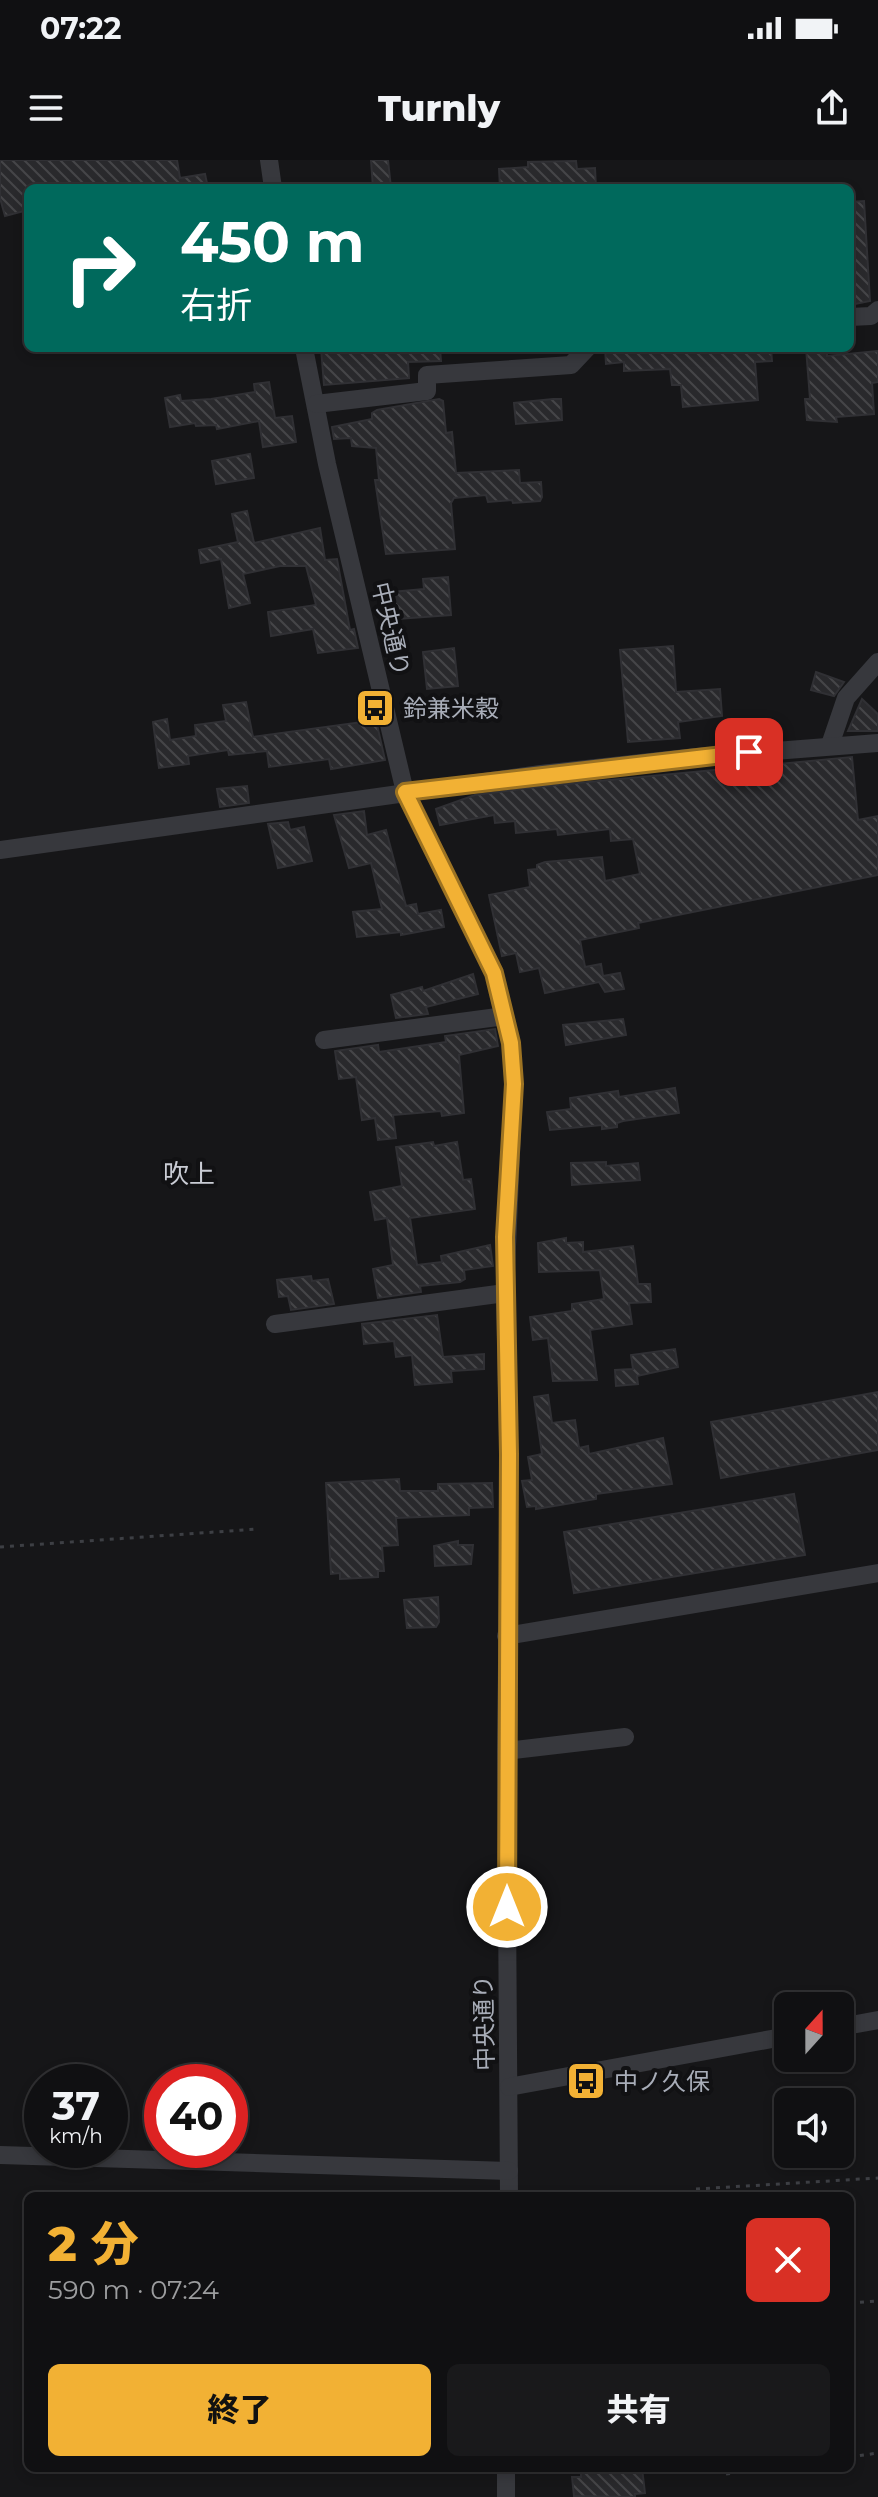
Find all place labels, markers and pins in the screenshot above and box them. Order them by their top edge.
bus stop icon: 鈴兼米穀 [354,687,396,729]
place label: 鈴兼米穀 [403,694,499,723]
pin [715,718,783,786]
bus stop icon: 中ノ久保 [565,2060,607,2102]
place label: 中ノ久保 [614,2067,710,2096]

